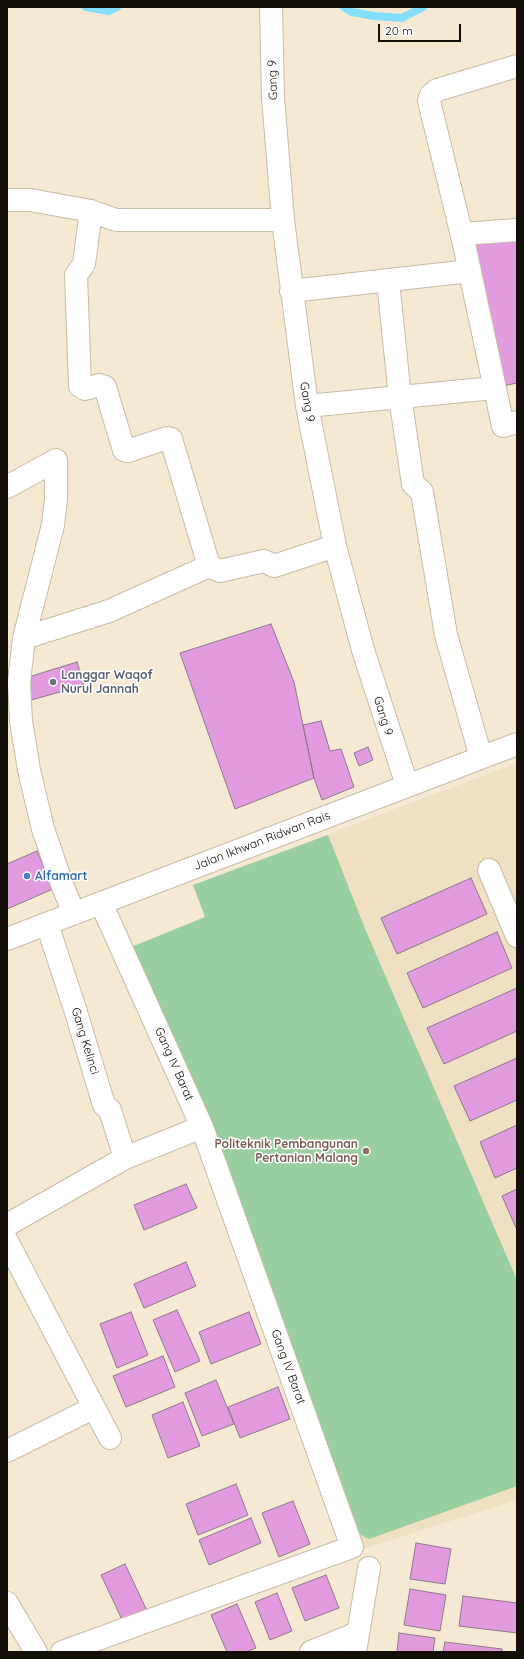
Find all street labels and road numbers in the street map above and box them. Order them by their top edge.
street label: Gang 9 [265,60,281,100]
street label: Gang 9 [296,381,318,423]
street label: Gang 9 [370,695,396,737]
street label: Jalan Ikhwan Ridwan Rais [192,808,332,874]
street label: Gang Kelinci [68,1006,102,1076]
street label: Gang IV Barat [151,1025,197,1103]
street label: Gang IV Barat [268,1328,308,1406]

